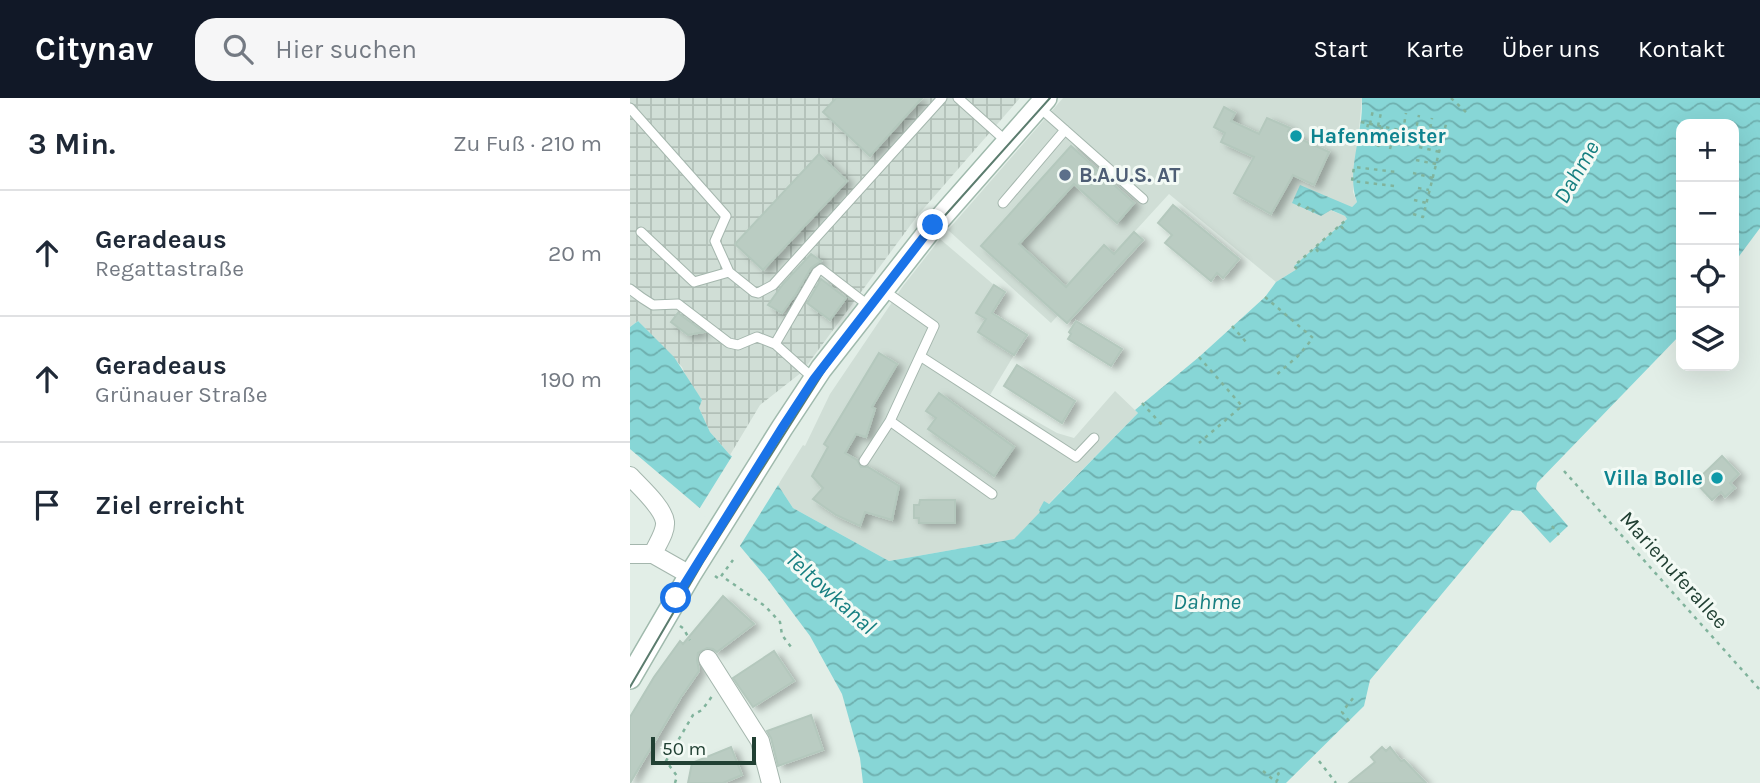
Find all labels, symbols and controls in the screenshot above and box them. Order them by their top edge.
search box [195,18,685,81]
text: Citynav [35,30,153,68]
icon: search [219,30,257,68]
text: Hier suchen [275,34,417,65]
text: Start [1314,35,1368,63]
text: Karte [1406,35,1464,63]
text: Über uns [1502,35,1600,63]
text: Kontakt [1638,35,1725,63]
map controls [1676,119,1739,371]
button: + [1676,119,1739,182]
place label: Hafenmeister [1310,124,1446,148]
text: 3 Min. [28,126,115,162]
marker: Hafenmeister [1288,128,1304,144]
text: Zu Fuß · 210 m [453,130,602,157]
water label: Dahme [1548,136,1605,208]
place label: B.A.U.S. AT [1079,163,1181,187]
marker: B.A.U.S. AT [1057,167,1073,183]
button: − [1676,182,1739,245]
route end [917,209,948,240]
text: Geradeaus [95,224,227,255]
icon: ahead [28,234,66,272]
text: 20 m [548,240,602,267]
button: locate [1676,245,1739,308]
text: Regattastraße [95,255,244,282]
button: layers [1676,308,1739,371]
text: Geradeaus [95,350,227,381]
icon: ahead [28,360,66,398]
text: 190 m [540,366,602,393]
text: Grünauer Straße [95,381,268,408]
place label: Villa Bolle [1604,466,1703,490]
marker: Villa Bolle [1709,470,1725,486]
icon: arrive [28,486,66,524]
text: Ziel erreicht [95,490,245,521]
street label: Marienuferallee [1615,506,1733,634]
water label: Teltowkanal [780,545,882,640]
route start [660,582,691,613]
water label: Dahme [1173,588,1241,615]
scale bar [651,734,756,766]
text: 50 m [662,738,706,760]

